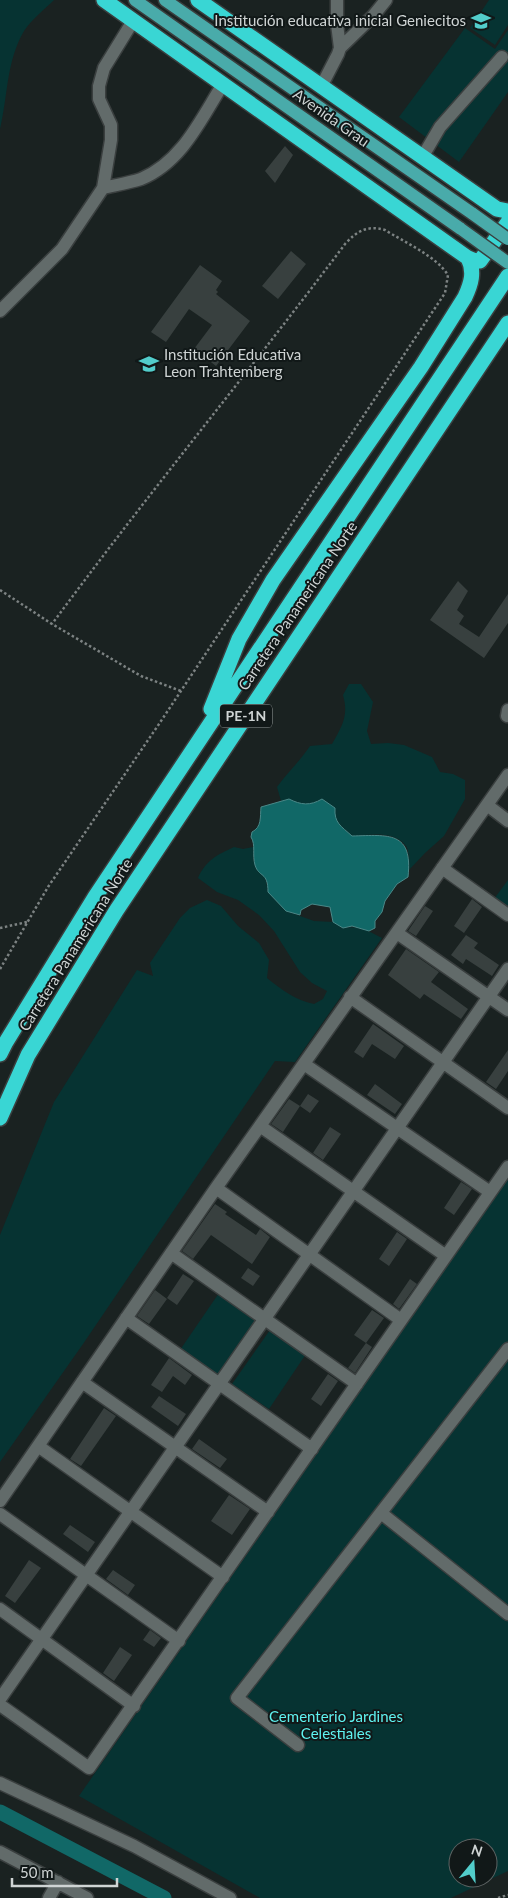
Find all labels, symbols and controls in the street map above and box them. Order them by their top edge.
school or university icon: Institución educativa inicial Geniecitos [470,10,492,32]
place label: Institución educativa inicial Geniecitos [214,11,466,29]
street label: Avenida Grau [290,84,373,150]
place label: Institución Educativa Leon Trahtemberg [164,345,301,380]
school or university icon: Institución Educativa Leon Trahtemberg [138,353,160,375]
street label: Carretera Panamericana Norte [234,517,361,693]
road number: PE-1N [220,704,272,728]
street label: Carretera Panamericana Norte [15,855,136,1034]
park label: Cementerio Jardines Celestiales [269,1707,403,1742]
north arrow [448,1838,498,1888]
text: N [469,1840,485,1860]
scale bar [12,1856,118,1888]
text: 50 m [20,1863,54,1881]

